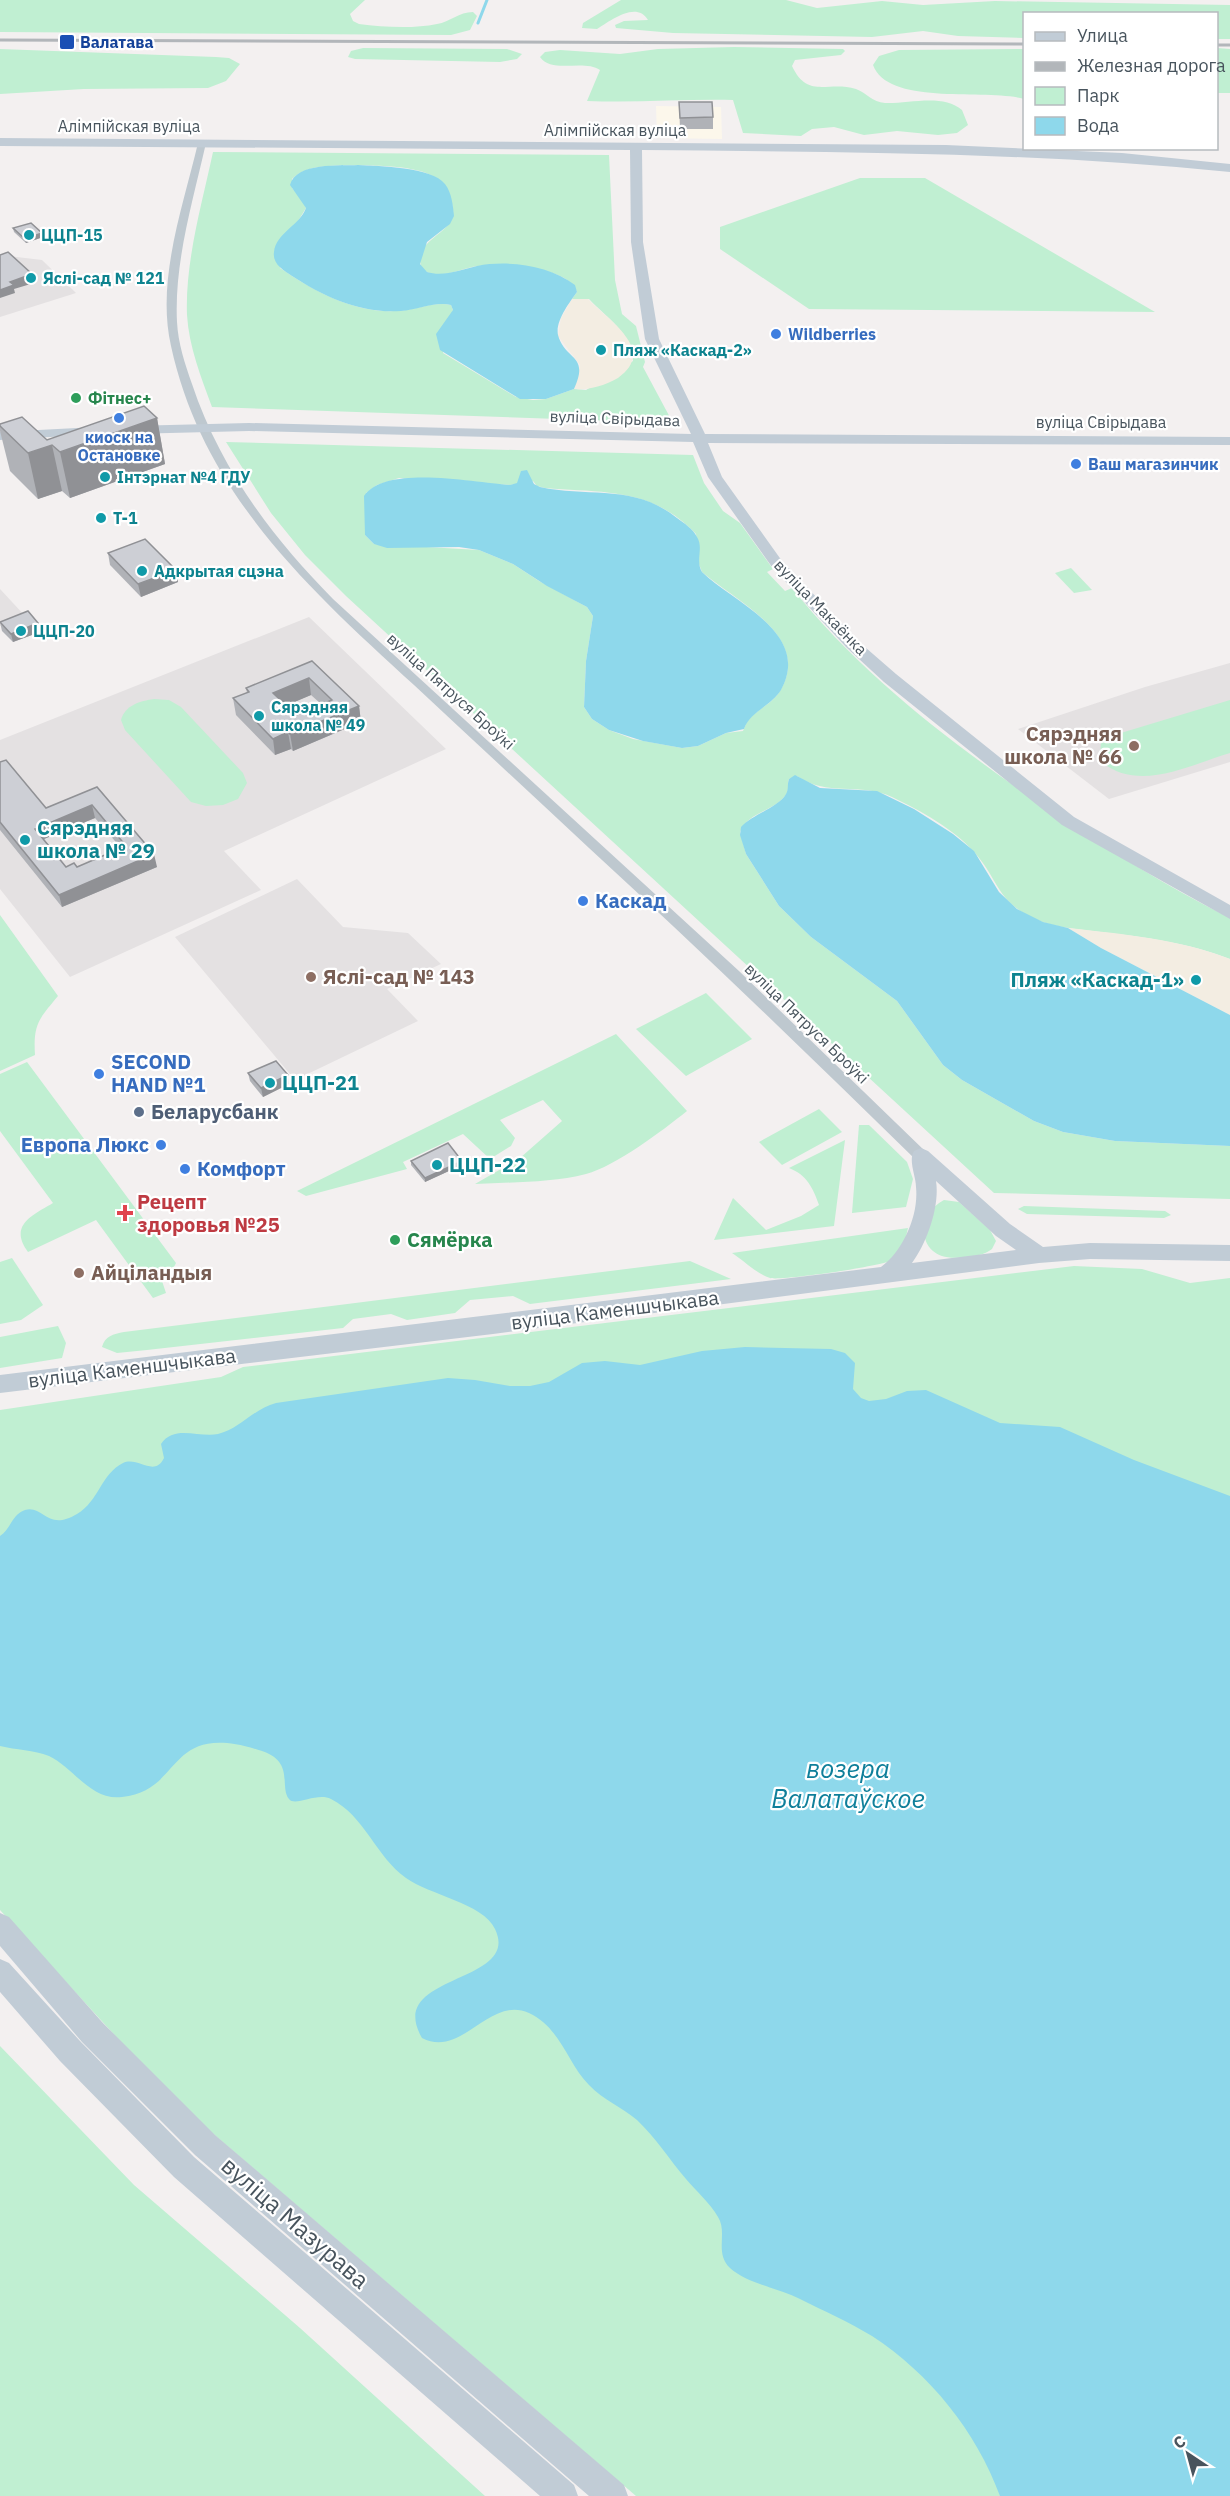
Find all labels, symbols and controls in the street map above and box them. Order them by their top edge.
legend [1023,12,1218,150]
text: Улица [1077,24,1128,47]
place label: Валатава [80,32,154,52]
marker: Валатава [58,33,76,51]
text: Железная дорога [1077,54,1226,77]
text: Парк [1077,84,1120,107]
text: Вода [1077,114,1120,137]
street label: Алімпійская вуліца [58,116,201,136]
street label: Алімпійская вуліца [544,120,687,140]
place label: ЦЦП-15 [41,225,103,245]
marker: ЦЦП-15 [22,228,36,242]
place label: Яслі-сад № 121 [43,268,165,288]
marker: Яслі-сад № 121 [24,271,38,285]
place label: Wildberries [788,324,876,344]
marker: Wildberries [769,327,783,341]
place label: Пляж «Каскад-2» [613,340,752,360]
marker: Пляж «Каскад-2» [594,343,608,357]
place label: Фітнес+ [88,388,152,408]
marker: Фітнес+ [69,391,83,405]
street label: вуліца Свірыдава [549,406,681,430]
marker: киоск на Остановке [112,411,126,425]
street label: вуліца Свірыдава [1036,412,1167,432]
place label: киоск на Остановке [77,427,161,465]
place label: Ваш магазинчик [1088,454,1218,474]
marker: Ваш магазинчик [1069,457,1083,471]
place label: Інтэрнат №4 ГДУ [117,467,250,487]
marker: Інтэрнат №4 ГДУ [98,470,112,484]
place label: Т-1 [113,508,138,528]
marker: Т-1 [94,511,108,525]
street label: вуліца Макаёнка [770,555,872,659]
place label: Адкрытая сцэна [154,561,284,581]
marker: Адкрытая сцэна [135,564,149,578]
place label: ЦЦП-20 [33,621,95,641]
marker: ЦЦП-20 [14,624,28,638]
street label: вуліца Пятруся Броўкі [383,628,519,754]
place label: Сярэдняя школа № 49 [271,697,365,735]
marker: Сярэдняя школа № 49 [252,709,266,723]
place label: Сярэдняя школа № 66 [1004,720,1122,770]
marker: Сярэдняя школа № 66 [1127,739,1141,753]
place label: Сярэдняя школа № 29 [37,814,155,864]
marker: Сярэдняя школа № 29 [18,833,32,847]
place label: Каскад [595,887,666,914]
marker: Каскад [576,894,590,908]
street label: вуліца Пятруся Броўкі [741,958,873,1088]
place label: Яслі-сад № 143 [323,963,475,990]
place label: Пляж «Каскад-1» [1011,966,1184,993]
marker: Яслі-сад № 143 [304,970,318,984]
marker: Пляж «Каскад-1» [1189,973,1203,987]
place label: SECOND HAND №1 [111,1048,206,1098]
marker: SECOND HAND №1 [92,1067,106,1081]
place label: ЦЦП-21 [282,1069,359,1096]
marker: ЦЦП-21 [263,1076,277,1090]
place label: Беларусбанк [151,1098,279,1125]
marker: Беларусбанк [132,1105,146,1119]
place label: Европа Люкс [21,1131,149,1158]
marker: Европа Люкс [154,1138,168,1152]
place label: ЦЦП-22 [449,1151,526,1178]
place label: Комфорт [197,1155,286,1182]
marker: ЦЦП-22 [430,1158,444,1172]
marker: Комфорт [178,1162,192,1176]
place label: Рецепт здоровья №25 [137,1188,280,1238]
marker: Рецепт здоровья №25 [118,1206,132,1220]
place label: Сямёрка [407,1226,493,1253]
marker: Сямёрка [388,1233,402,1247]
place label: Айціландыя [91,1259,212,1286]
marker: Айціландыя [72,1266,86,1280]
street label: вуліца Каменшчыкава [509,1283,721,1336]
street label: вуліца Каменшчыкава [26,1341,238,1394]
water label: возера Валатаўское [771,1751,925,1815]
street label: вуліца Мазурава [215,2149,377,2296]
north arrow [1158,2424,1218,2484]
text: С [1169,2431,1189,2453]

